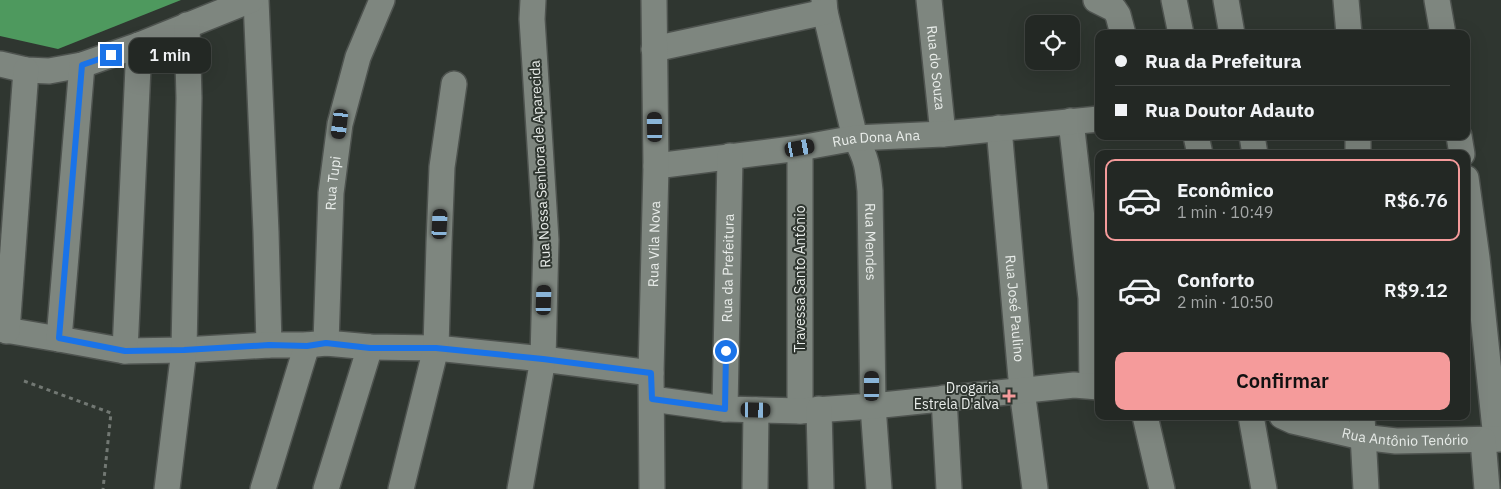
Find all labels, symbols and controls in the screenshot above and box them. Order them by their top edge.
map controls [1025,15,1080,70]
button: locate [1025,15,1080,70]
street label: Rua do Souza [923,24,949,111]
callout: 1 min [128,38,211,72]
route end [100,44,122,66]
text: 1 min [149,45,191,65]
text: Rua da Prefeitura [1145,49,1302,73]
street label: Rua Nossa Senhora de Aparecida [526,59,554,268]
text: Rua Doutor Adauto [1145,98,1314,122]
car [330,108,349,140]
car [647,112,662,142]
street label: Rua Dona Ana [831,126,921,151]
car [783,138,816,158]
street label: Rua Tupi [321,155,345,211]
icon: car [1117,178,1162,223]
text: Econômico [1177,178,1274,202]
text: R$6.76 [1384,188,1448,212]
street label: Rua Vila Nova [644,200,664,287]
text: 1 min · 10:49 [1177,202,1273,222]
street label: Rua Mendes [861,203,880,281]
street label: Travessa Santo Antônio [791,205,809,353]
car [431,209,448,239]
street label: Rua da Prefeitura [718,213,738,323]
street label: Rua José Paulino [1001,254,1029,363]
icon: car [1117,268,1162,313]
text: Conforto [1177,268,1255,292]
text: R$9.12 [1384,278,1448,302]
car [535,285,552,315]
text: 2 min · 10:50 [1177,292,1273,312]
route start [715,340,737,362]
button: Confirmar [1115,352,1450,410]
car [864,371,879,401]
place label: Drogaria Estrela D'alva [914,379,1000,413]
marker: Drogaria Estrela D'alva [1003,390,1015,402]
car [740,402,771,418]
street label: Rua Antônio Tenório [1340,424,1469,450]

